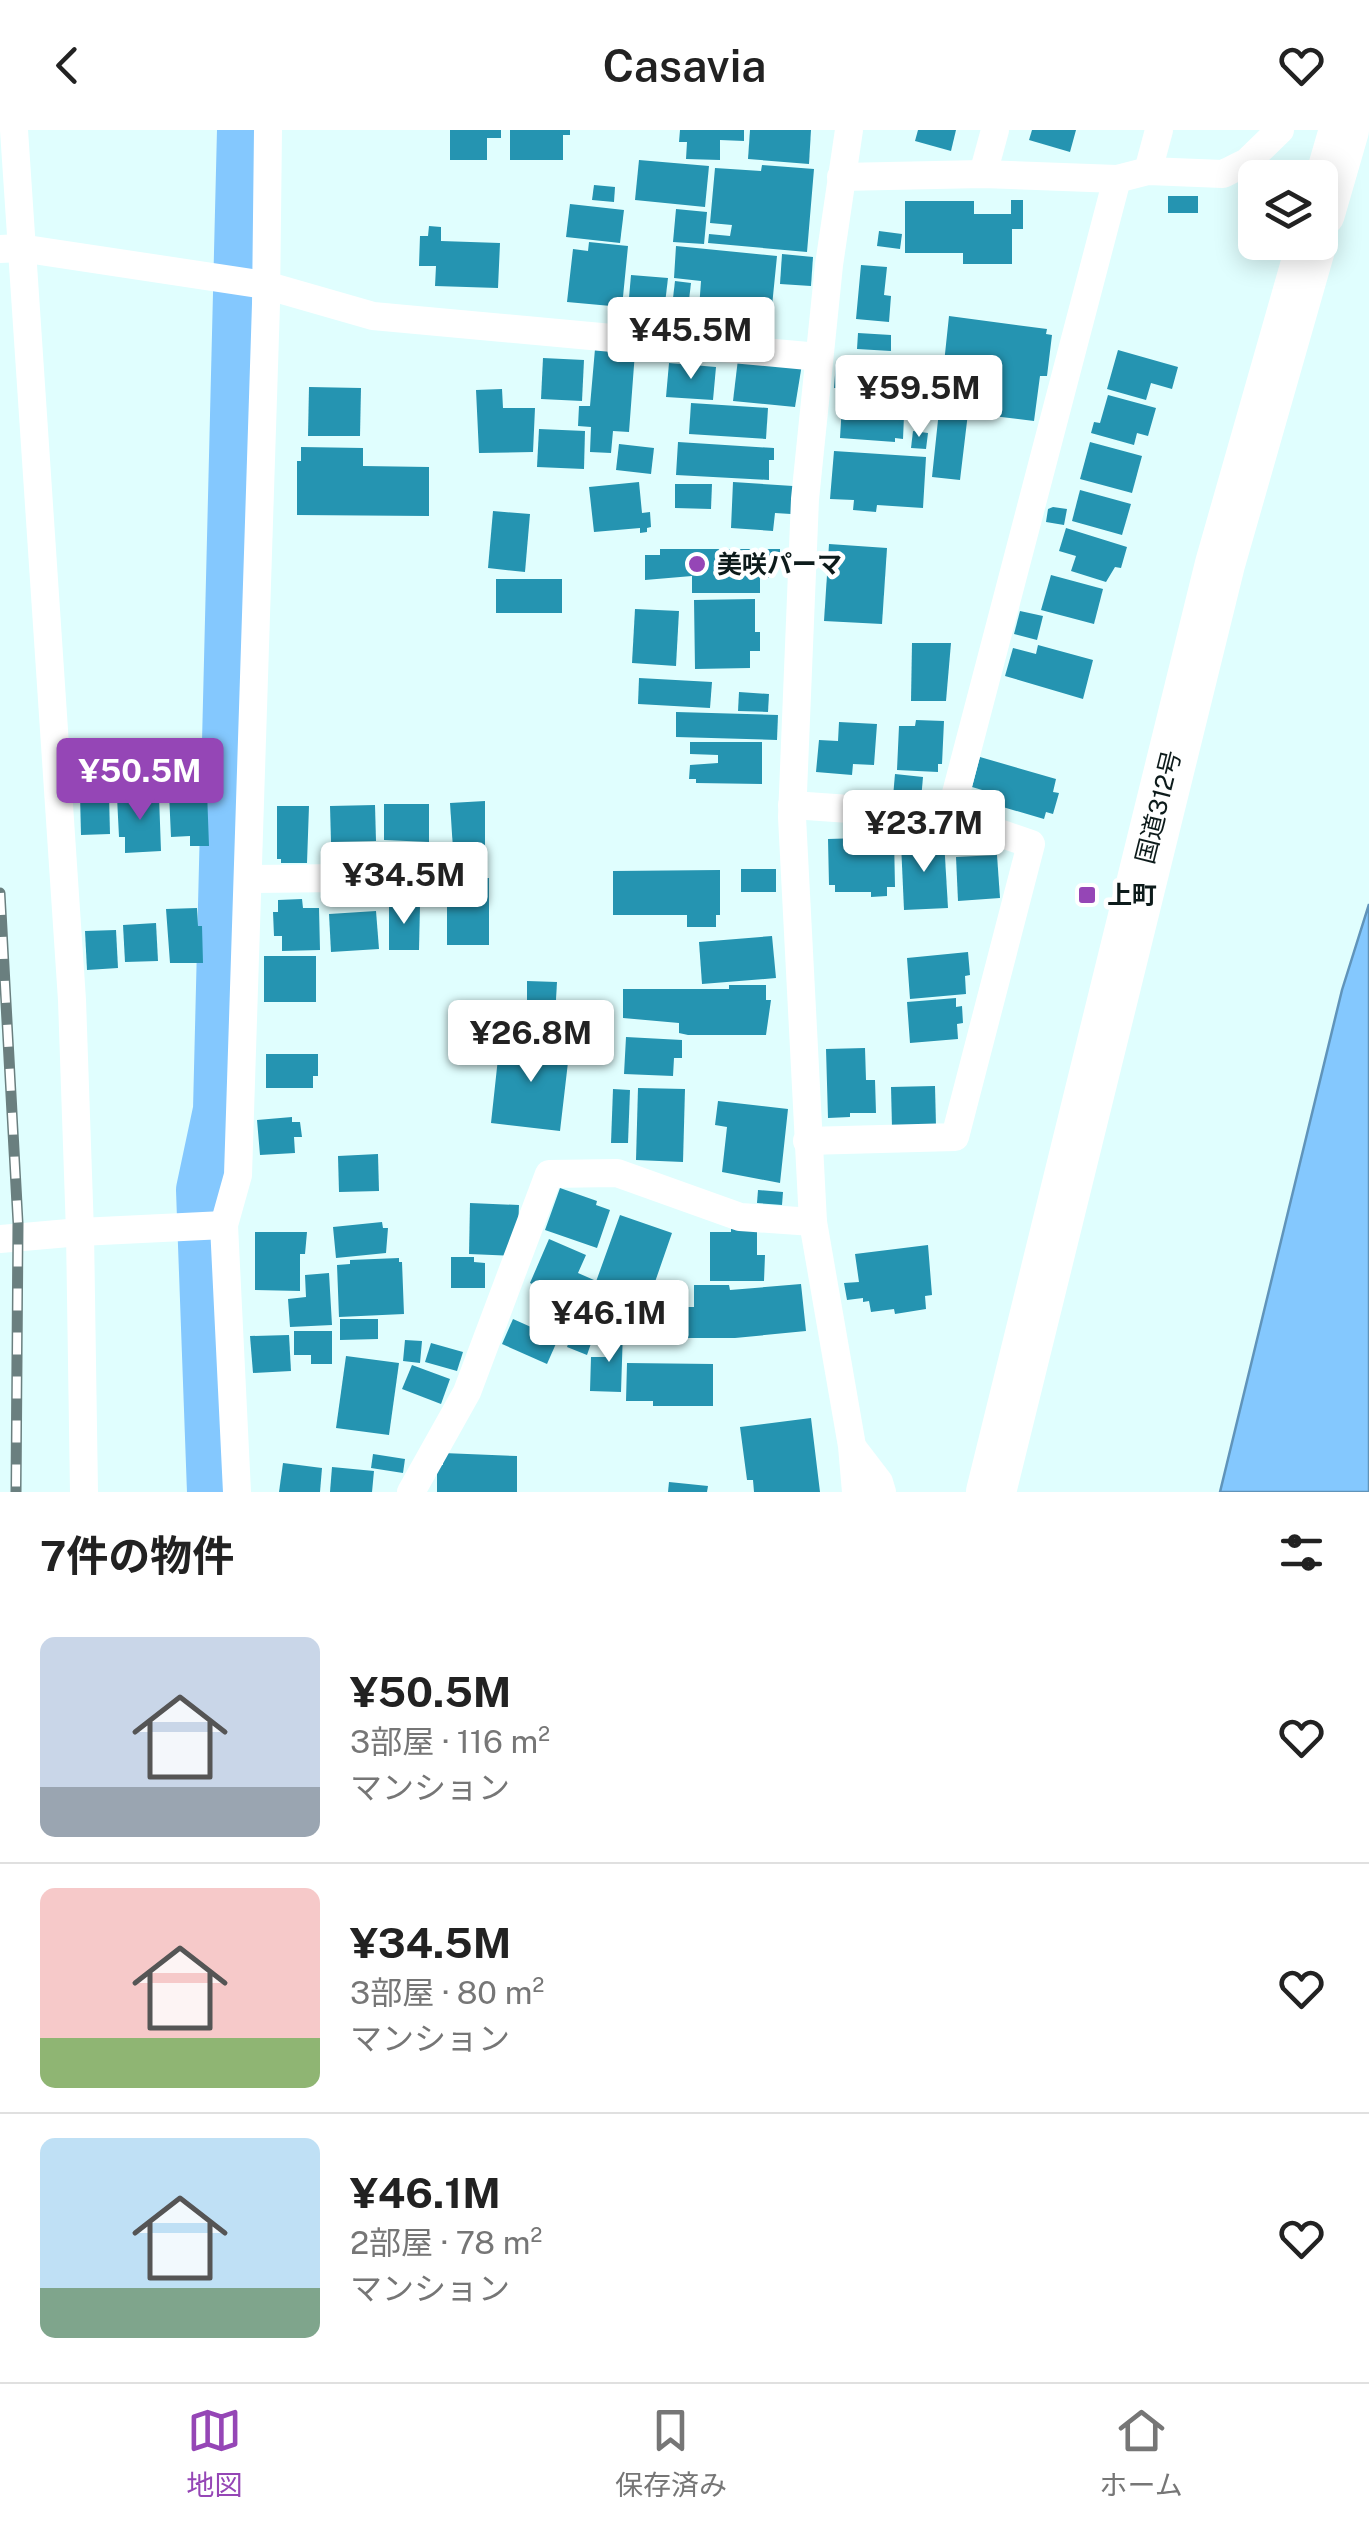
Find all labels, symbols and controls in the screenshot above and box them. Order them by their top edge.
icon: back [40,38,95,93]
icon: heart [1274,38,1329,93]
text: Casavia [603,39,766,92]
map controls [1238,160,1338,260]
button: layers [1238,160,1338,260]
pin: ¥45.5M [610,297,772,382]
text: ¥45.5M [630,311,752,348]
pin: ¥59.5M [838,355,1000,440]
text: ¥59.5M [857,369,981,406]
place label: 美咲パーマ [717,549,842,579]
marker: 美咲パーマ [686,553,708,575]
pin: ¥50.5M [59,738,221,823]
street label: 国道312号 [1129,747,1187,867]
text: ¥50.5M [79,752,201,789]
pin: ¥23.7M [843,790,1005,875]
text: ¥23.7M [865,804,983,841]
pin: ¥34.5M [323,842,485,927]
text: ¥34.5M [343,856,465,893]
place label: 上町 [1107,880,1157,910]
marker: 上町 [1076,884,1098,906]
pin: ¥26.8M [450,1000,612,1085]
text: ¥26.8M [470,1014,592,1051]
pin: ¥46.1M [528,1280,690,1365]
text: ¥46.1M [552,1294,666,1331]
icon: filters [1274,1525,1329,1580]
text: 7件の物件 [40,1531,234,1580]
text: ¥50.5M [350,1667,511,1716]
icon: home [120,1677,240,1797]
icon: heart [1274,1710,1329,1765]
text: 3部屋 · 116 m² [350,1723,550,1760]
text: マンション [350,1769,510,1806]
text: ¥34.5M [350,1918,511,1967]
icon: home [120,1928,240,2048]
icon: heart [1274,1961,1329,2016]
text: 3部屋 · 80 m² [350,1974,544,2011]
text: マンション [350,2020,510,2057]
text: ¥46.1M [350,2168,501,2217]
icon: home [120,2178,240,2298]
icon: heart [1274,2211,1329,2266]
text: 2部屋 · 78 m² [350,2224,542,2261]
text: マンション [350,2270,510,2307]
tab: 地図 [186,2403,242,2503]
tab: 保存済み [615,2403,727,2503]
tab: ホーム [1100,2403,1183,2503]

